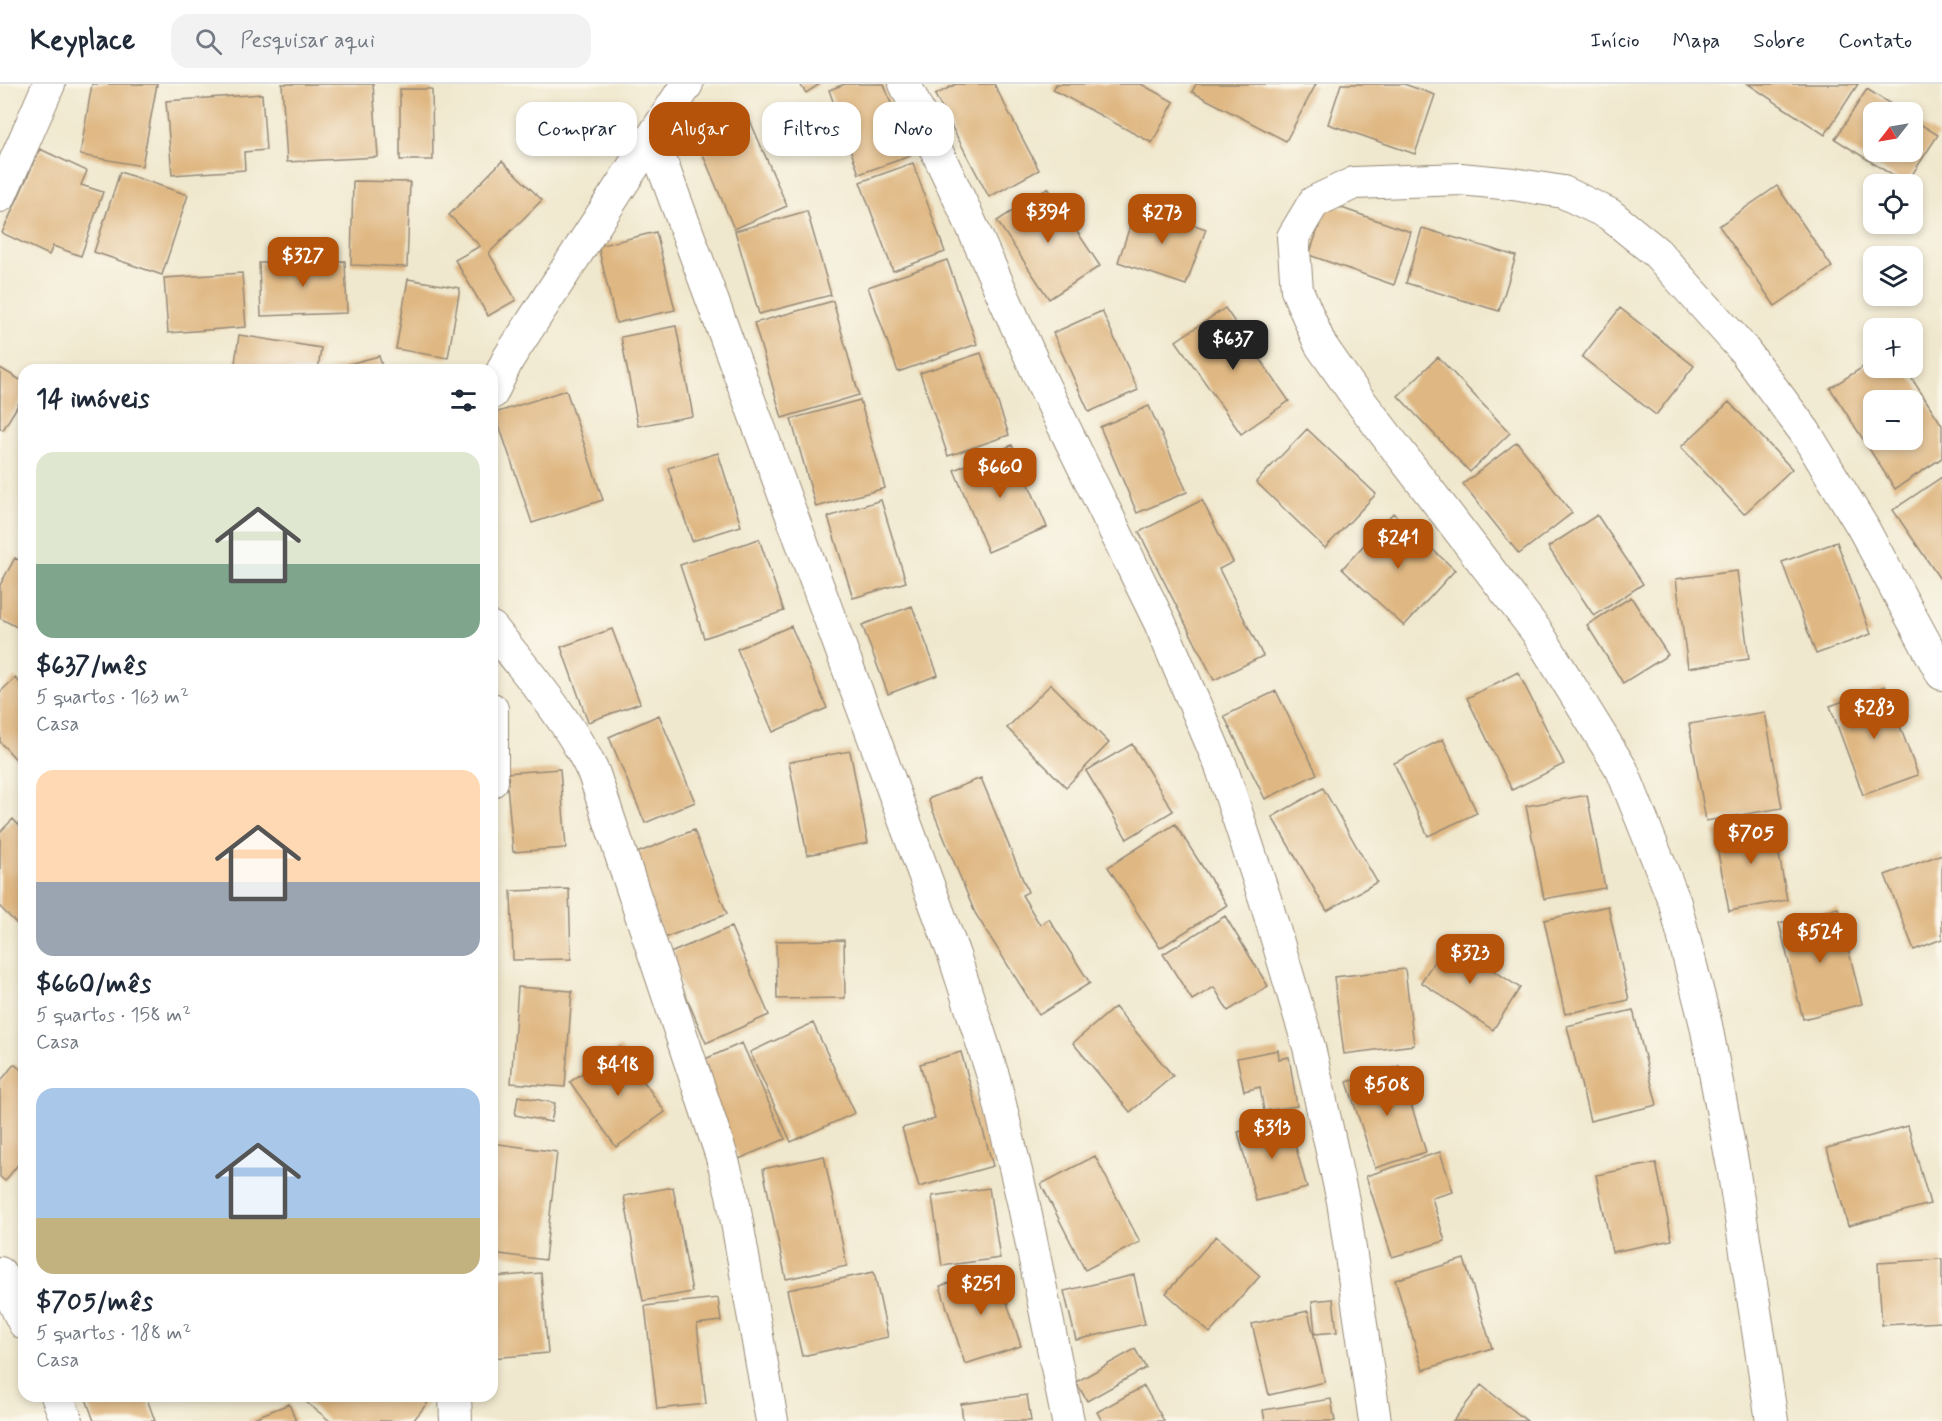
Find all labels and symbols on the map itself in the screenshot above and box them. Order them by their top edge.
north arrow [1863,102,1923,162]
pin: $394 [1012,193,1084,244]
pin: $273 [1126,194,1198,245]
pin: $327 [267,237,339,288]
pin: $637 [1197,320,1269,371]
pin: $660 [964,448,1036,499]
pin: $241 [1362,519,1434,570]
pin: $283 [1838,689,1910,740]
pin: $705 [1715,814,1787,865]
pin: $524 [1784,913,1856,964]
pin: $323 [1434,934,1506,985]
pin: $418 [582,1046,654,1097]
pin: $508 [1351,1066,1423,1117]
pin: $313 [1236,1109,1308,1160]
pin: $251 [945,1265,1017,1316]

